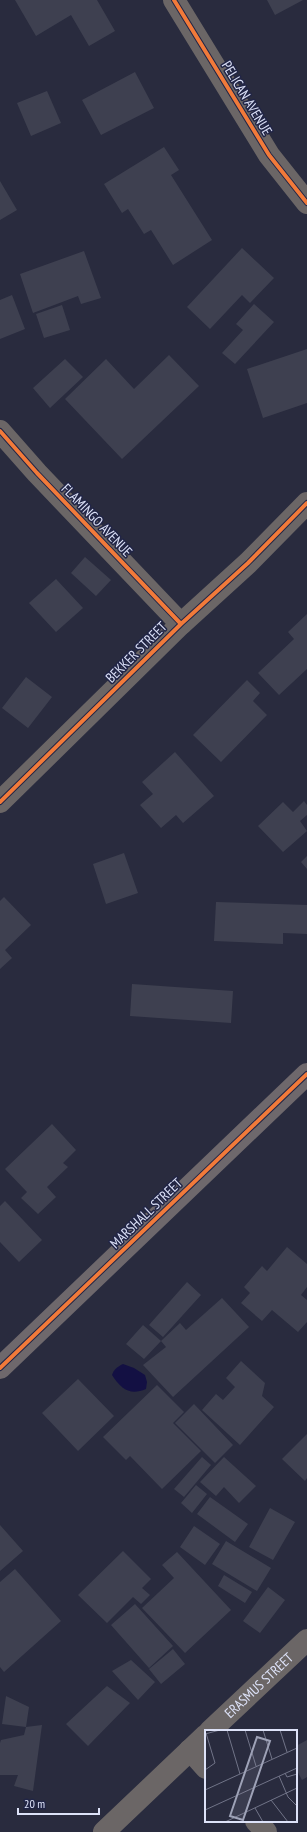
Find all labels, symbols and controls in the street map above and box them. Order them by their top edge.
street label: PELICAN AVENUE [218,58,276,138]
street label: FLAMINGO AVENUE [58,480,136,560]
street label: BEKKER STREET [102,617,171,686]
street label: MARSHALL STREET [106,1173,186,1252]
street label: ERASMUS STREET [221,1648,297,1722]
inset map [205,1730,297,1822]
scale bar [18,1790,99,1816]
text: 20 m [24,1796,45,1811]

